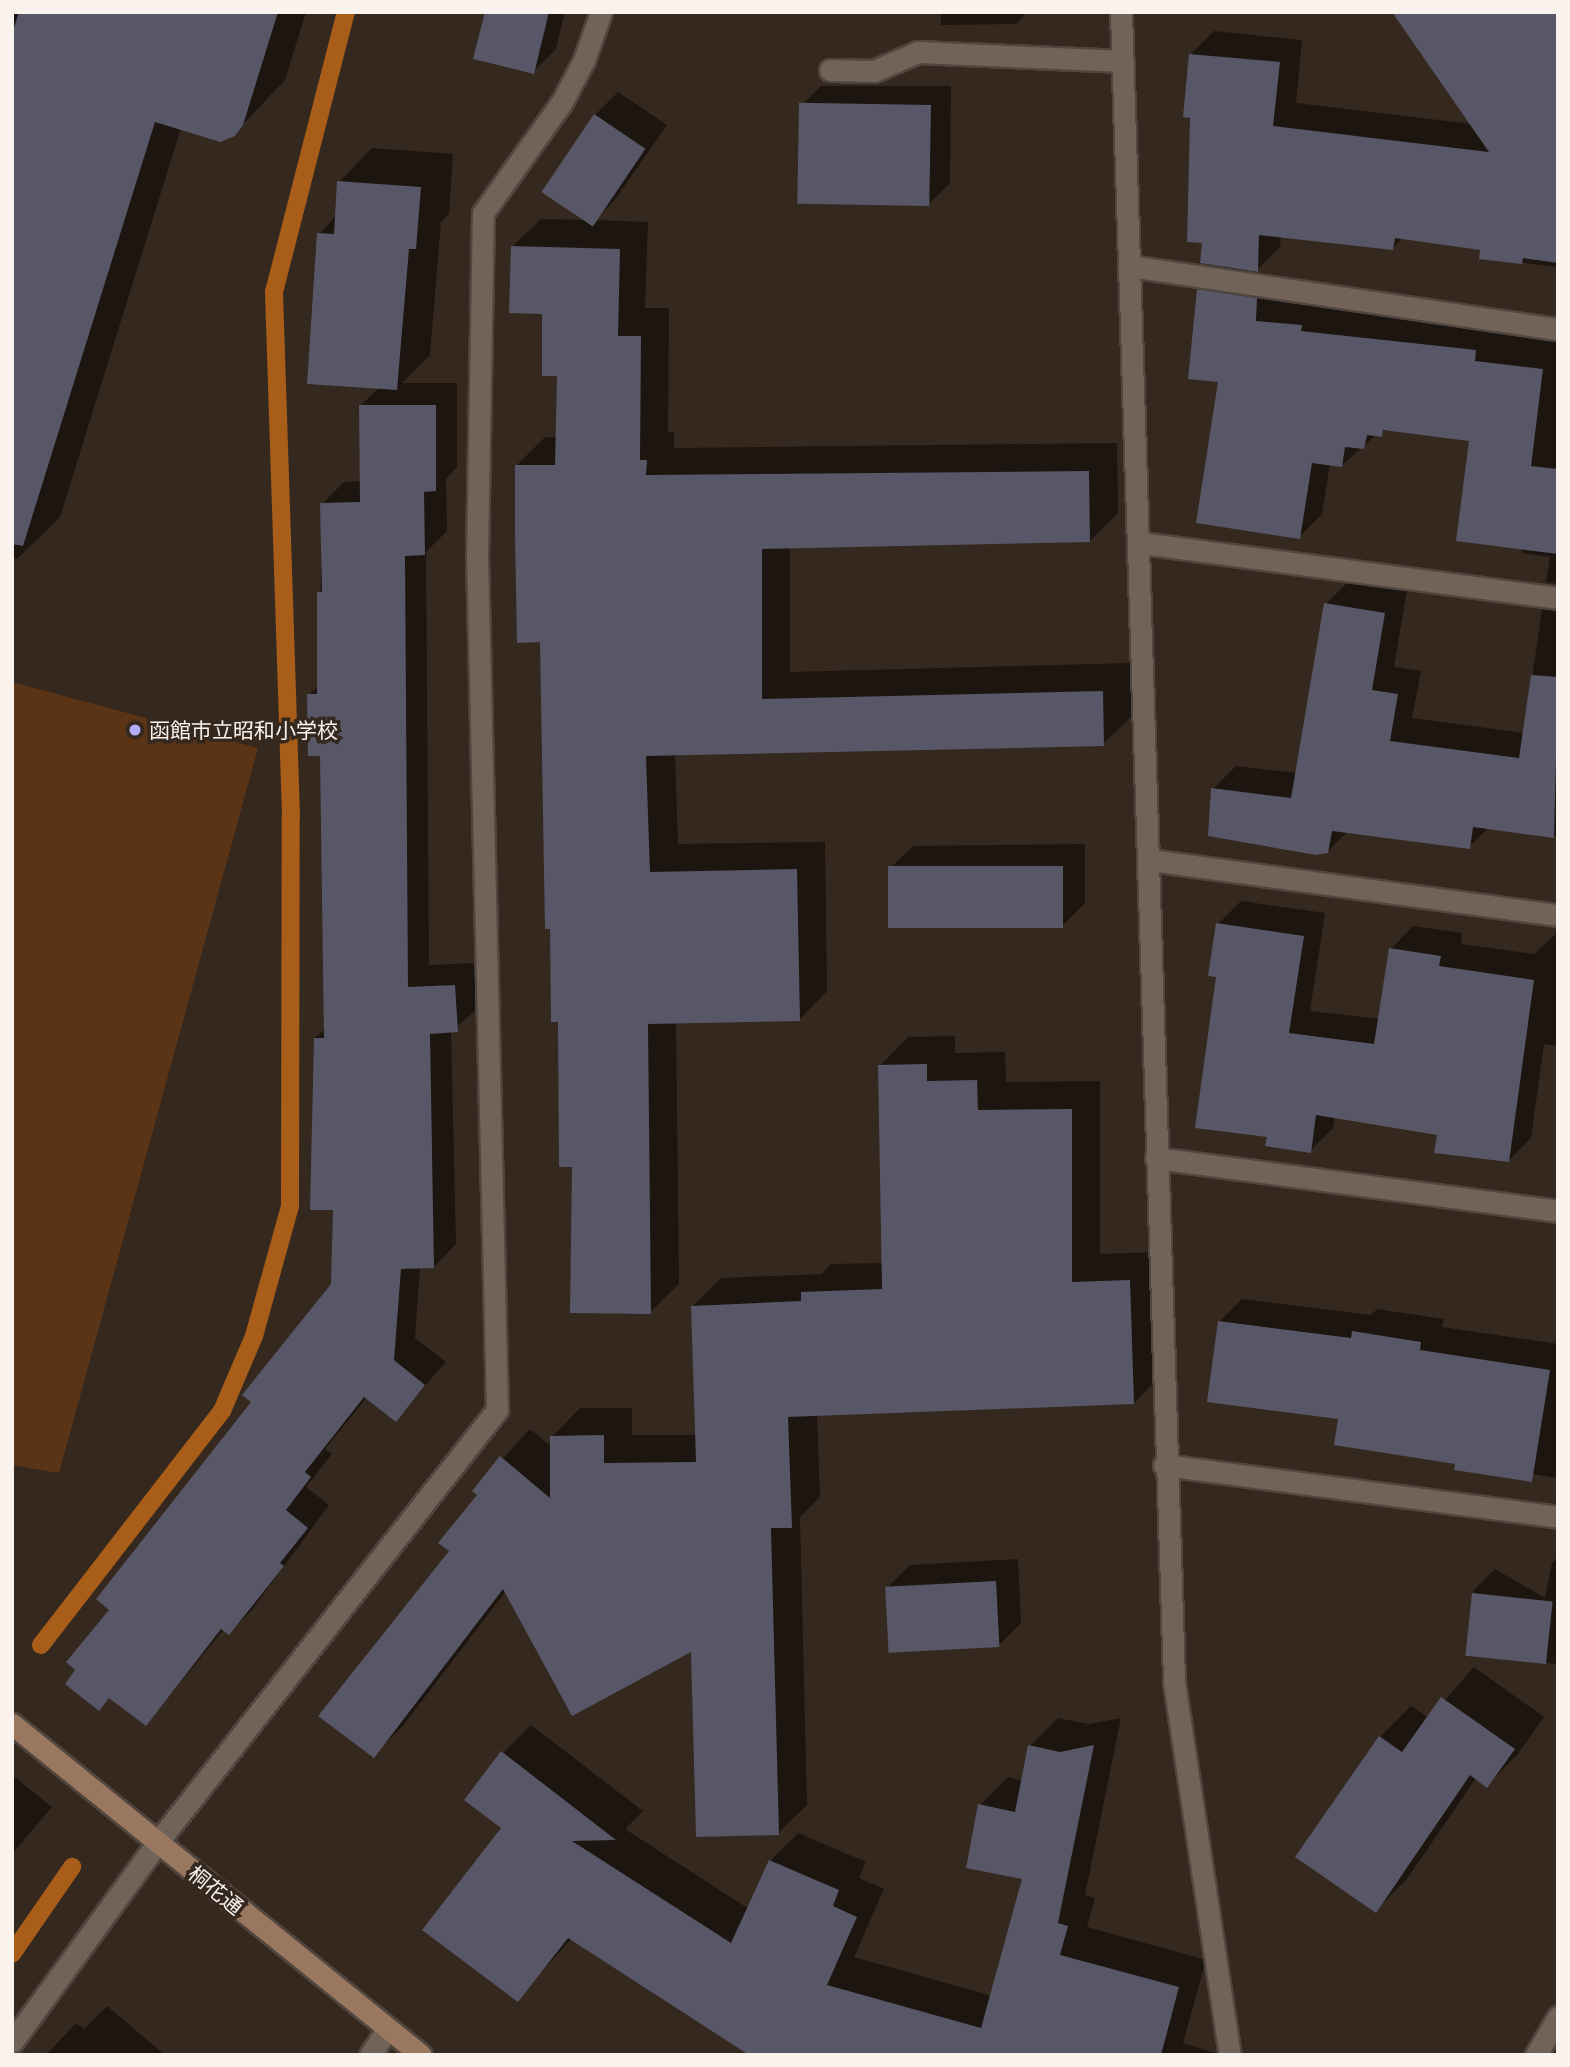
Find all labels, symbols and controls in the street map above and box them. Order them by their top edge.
place label: 函館市立昭和小学校 [149,717,338,743]
marker: 函館市立昭和小学校 [127,722,143,738]
street label: 桐花通 [184,1860,248,1920]

